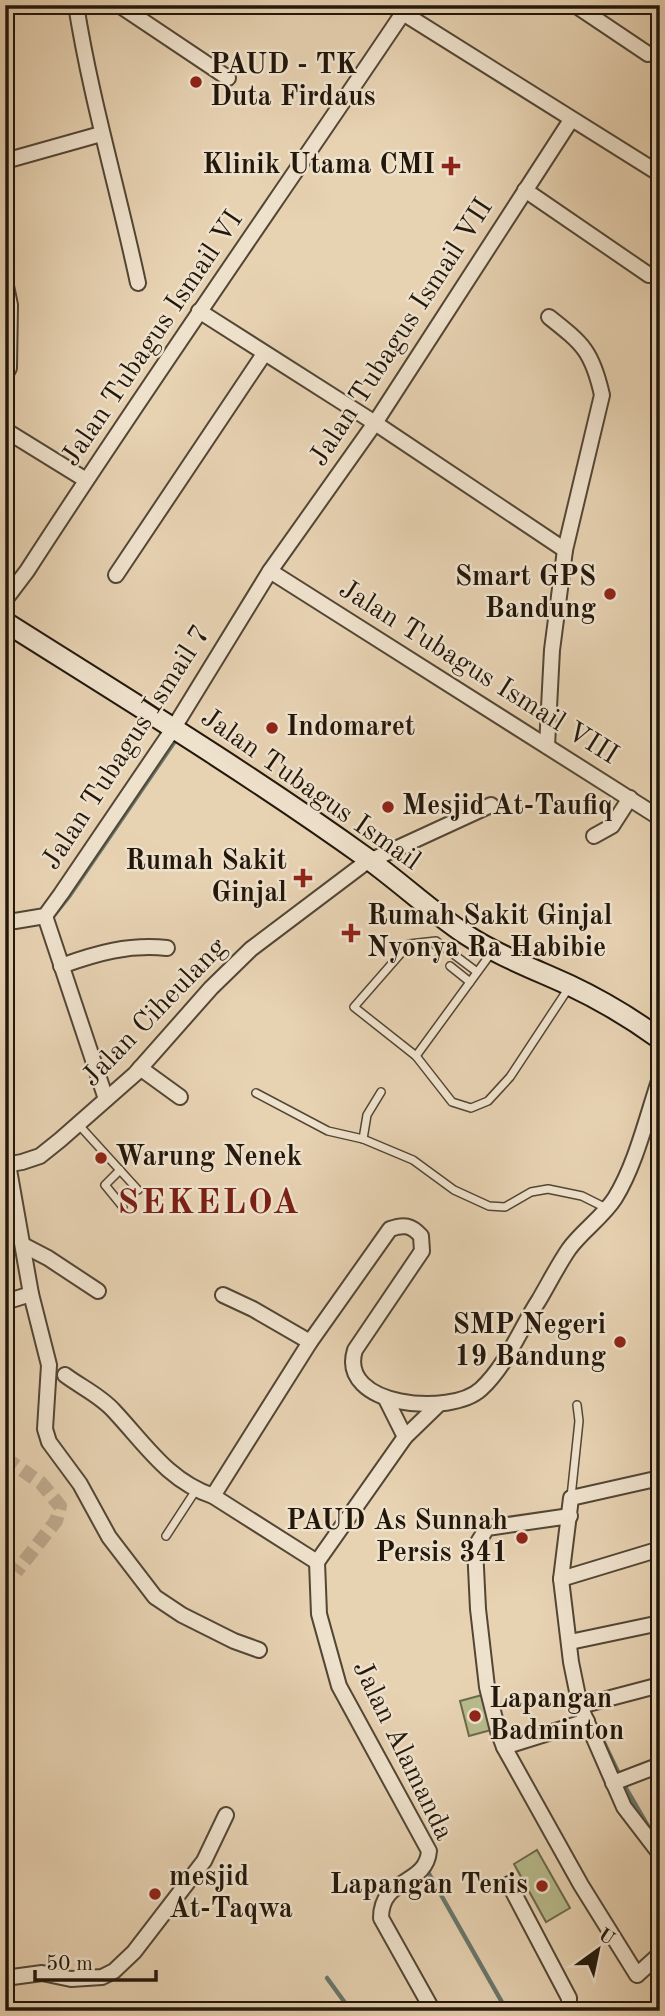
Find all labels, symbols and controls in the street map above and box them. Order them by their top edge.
place label: PAUD - TK Duta Firdaus [210,52,376,112]
marker: PAUD - TK Duta Firdaus [188,74,204,90]
place label: Klinik Utama CMI [202,152,435,180]
marker: Klinik Utama CMI [441,156,461,176]
street label: Jalan Tubagus Ismail VII [305,194,499,472]
street label: Jalan Tubagus Ismail VI [57,206,249,472]
place label: Smart GPS Bandung [455,564,596,624]
street label: Jalan Tubagus Ismail VIII [333,575,623,771]
marker: Smart GPS Bandung [602,586,618,602]
street label: Jalan Tubagus Ismail 7 [38,621,216,875]
street label: Jalan Tubagus Ismail [195,704,425,876]
place label: Indomaret [286,714,415,742]
marker: Indomaret [264,720,280,736]
place label: Mesjid At-Taufiq [402,793,613,821]
marker: Mesjid At-Taufiq [380,799,396,815]
place label: Rumah Sakit Ginjal [125,848,287,908]
marker: Rumah Sakit Ginjal [293,868,313,888]
place label: Rumah Sakit Ginjal Nyonya Ra Habibie [367,903,613,963]
marker: Rumah Sakit Ginjal Nyonya Ra Habibie [341,923,361,943]
street label: Jalan Ciheulang [77,933,233,1093]
place label: Warung Nenek [115,1144,303,1172]
marker: Warung Nenek [93,1150,109,1166]
district label: SEKELOA [117,1186,301,1221]
place label: SMP Negeri 19 Bandung [452,1312,606,1372]
marker: SMP Negeri 19 Bandung [612,1334,628,1350]
place label: PAUD As Sunnah Persis 341 [286,1508,508,1568]
marker: PAUD As Sunnah Persis 341 [514,1530,530,1546]
street label: Jalan Alamanda [347,1657,458,1845]
place label: Lapangan Badminton [489,1686,624,1746]
marker: Lapangan Badminton [467,1708,483,1724]
place label: mesjid At-Taqwa [169,1864,293,1924]
place label: Lapangan Tenis [329,1872,528,1900]
marker: Lapangan Tenis [534,1878,550,1894]
marker: mesjid At-Taqwa [147,1886,163,1902]
north arrow [564,1914,634,1984]
text: U [594,1926,617,1950]
scale bar [35,1939,156,1983]
text: 50 m [46,1954,93,1975]

